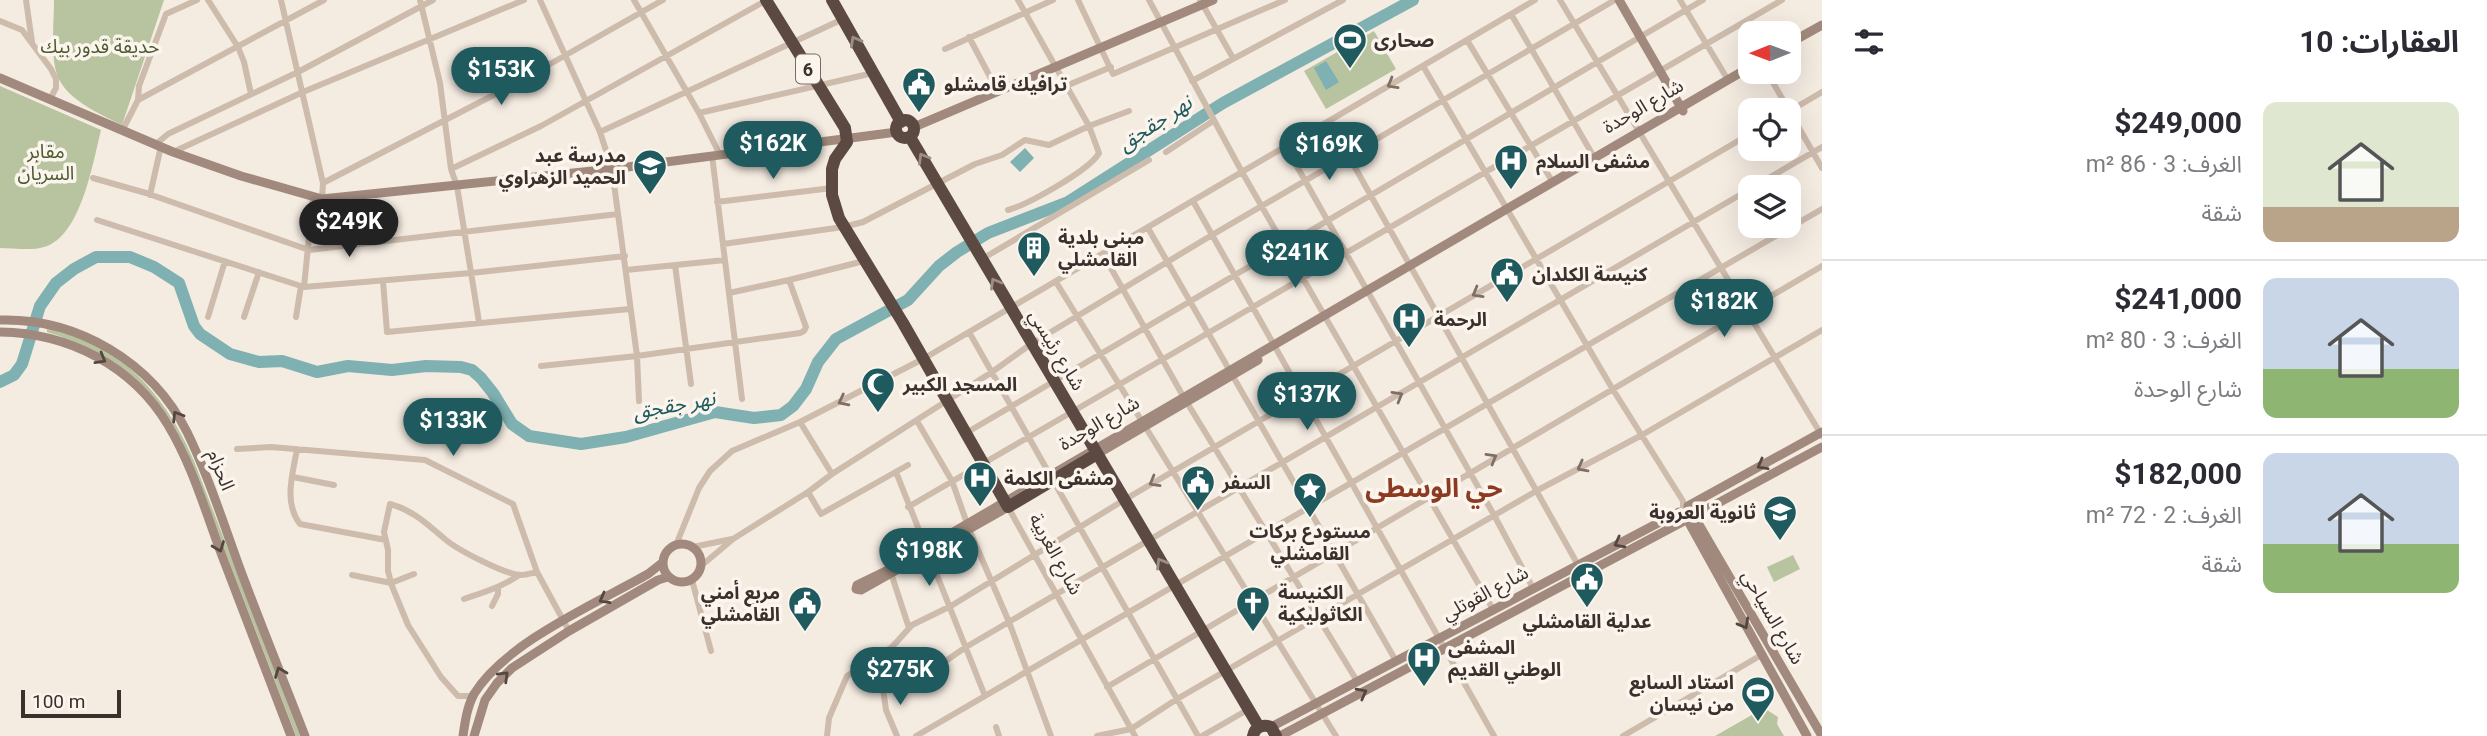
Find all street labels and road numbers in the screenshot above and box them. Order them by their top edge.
road number: 6 [796,55,820,84]
street label: شارع الوحدة [1599,74,1688,140]
street label: شارع رئيسي [1021,305,1090,396]
street label: شارع الوحدة [1055,391,1144,457]
street label: الحزام [200,446,240,495]
street label: شارع الغربية [1022,509,1088,600]
street label: شارع القوتلي [1438,561,1534,628]
street label: شارع السياحي [1734,566,1809,670]

